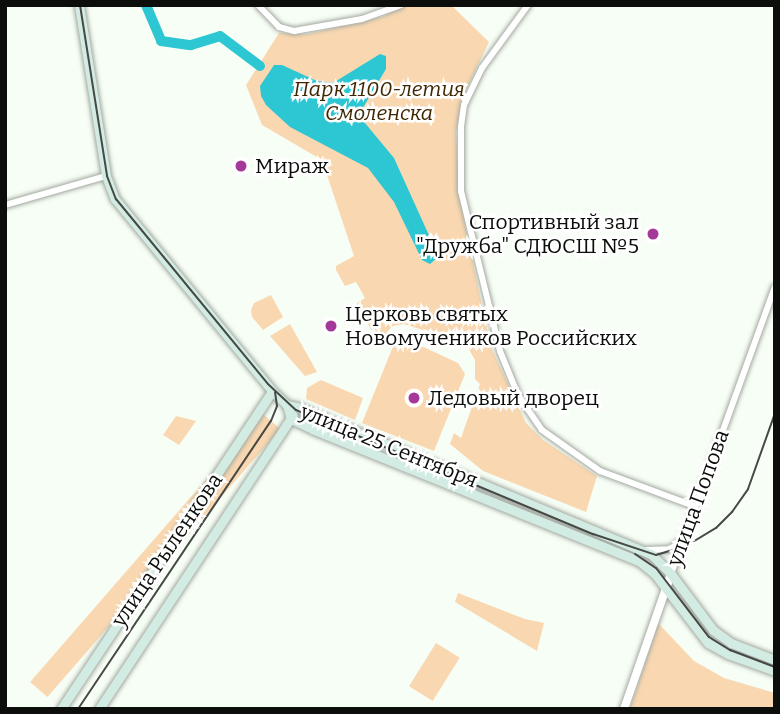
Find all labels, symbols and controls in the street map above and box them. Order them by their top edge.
park label: Парк 1100-летия Смоленска [293,76,465,126]
place label: Мираж [255,153,329,179]
marker: Мираж [233,158,249,174]
place label: Спортивный зал "Дружба" СДЮСШ №5 [416,209,639,259]
marker: Спортивный зал "Дружба" СДЮСШ №5 [645,226,661,242]
place label: Церковь святых Новомучеников Российских [345,301,637,351]
marker: Церковь святых Новомучеников Российских [323,318,339,334]
place label: Ледовый дворец [428,385,599,411]
marker: Ледовый дворец [406,390,422,406]
street label: улица 25 Сентября [297,399,481,493]
street label: улица Попова [662,426,734,570]
street label: улица Рыленкова [106,468,228,632]

